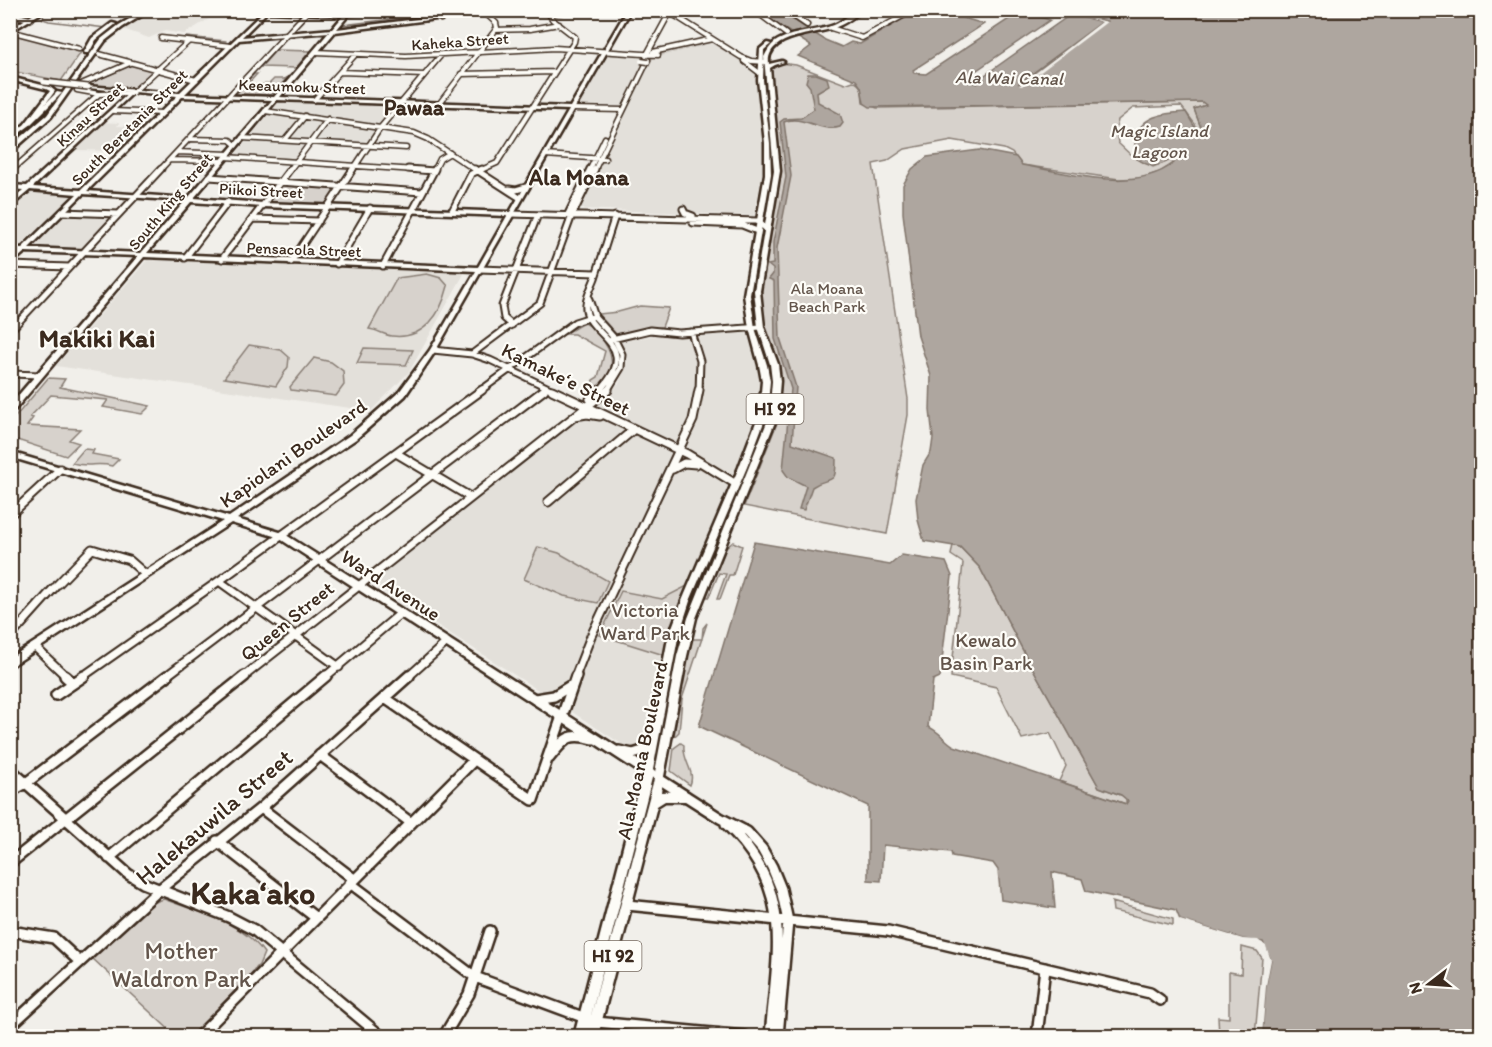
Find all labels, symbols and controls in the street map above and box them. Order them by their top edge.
street label: Kaheka Street [411,29,509,54]
street label: South Beretania Street [67,65,191,189]
water label: Ala Wai Canal [955,66,1065,90]
street label: Keeaumoku Street [238,75,366,98]
street label: Kinau Street [52,78,128,151]
district label: Pawaa [384,94,445,121]
water label: Magic Island Lagoon [1110,120,1210,163]
street label: South King Street [124,149,217,254]
district label: Ala Moana [528,164,629,191]
street label: Piikoi Street [218,179,303,202]
street label: Pensacola Street [246,238,362,261]
park label: Ala Moana Beach Park [788,279,866,316]
district label: Makiki Kai [39,322,155,354]
street label: Kamakeʻe Street [498,338,634,420]
street label: Kapiolani Boulevard [215,393,371,513]
road number: HI 92 [746,394,804,424]
street label: Ward Avenue [337,544,445,626]
street label: Queen Street [235,576,339,666]
park label: Victoria Ward Park [600,598,690,645]
park label: Kewalo Basin Park [940,628,1033,675]
street label: Ala Moana Boulevard [611,658,673,841]
street label: Halekauwila Street [129,742,298,891]
district label: Kaka‘ako [191,874,315,912]
park label: Mother Waldron Park [111,936,252,993]
road number: HI 92 [584,941,642,971]
north arrow [1399,954,1459,1014]
text: N [1404,980,1426,996]

